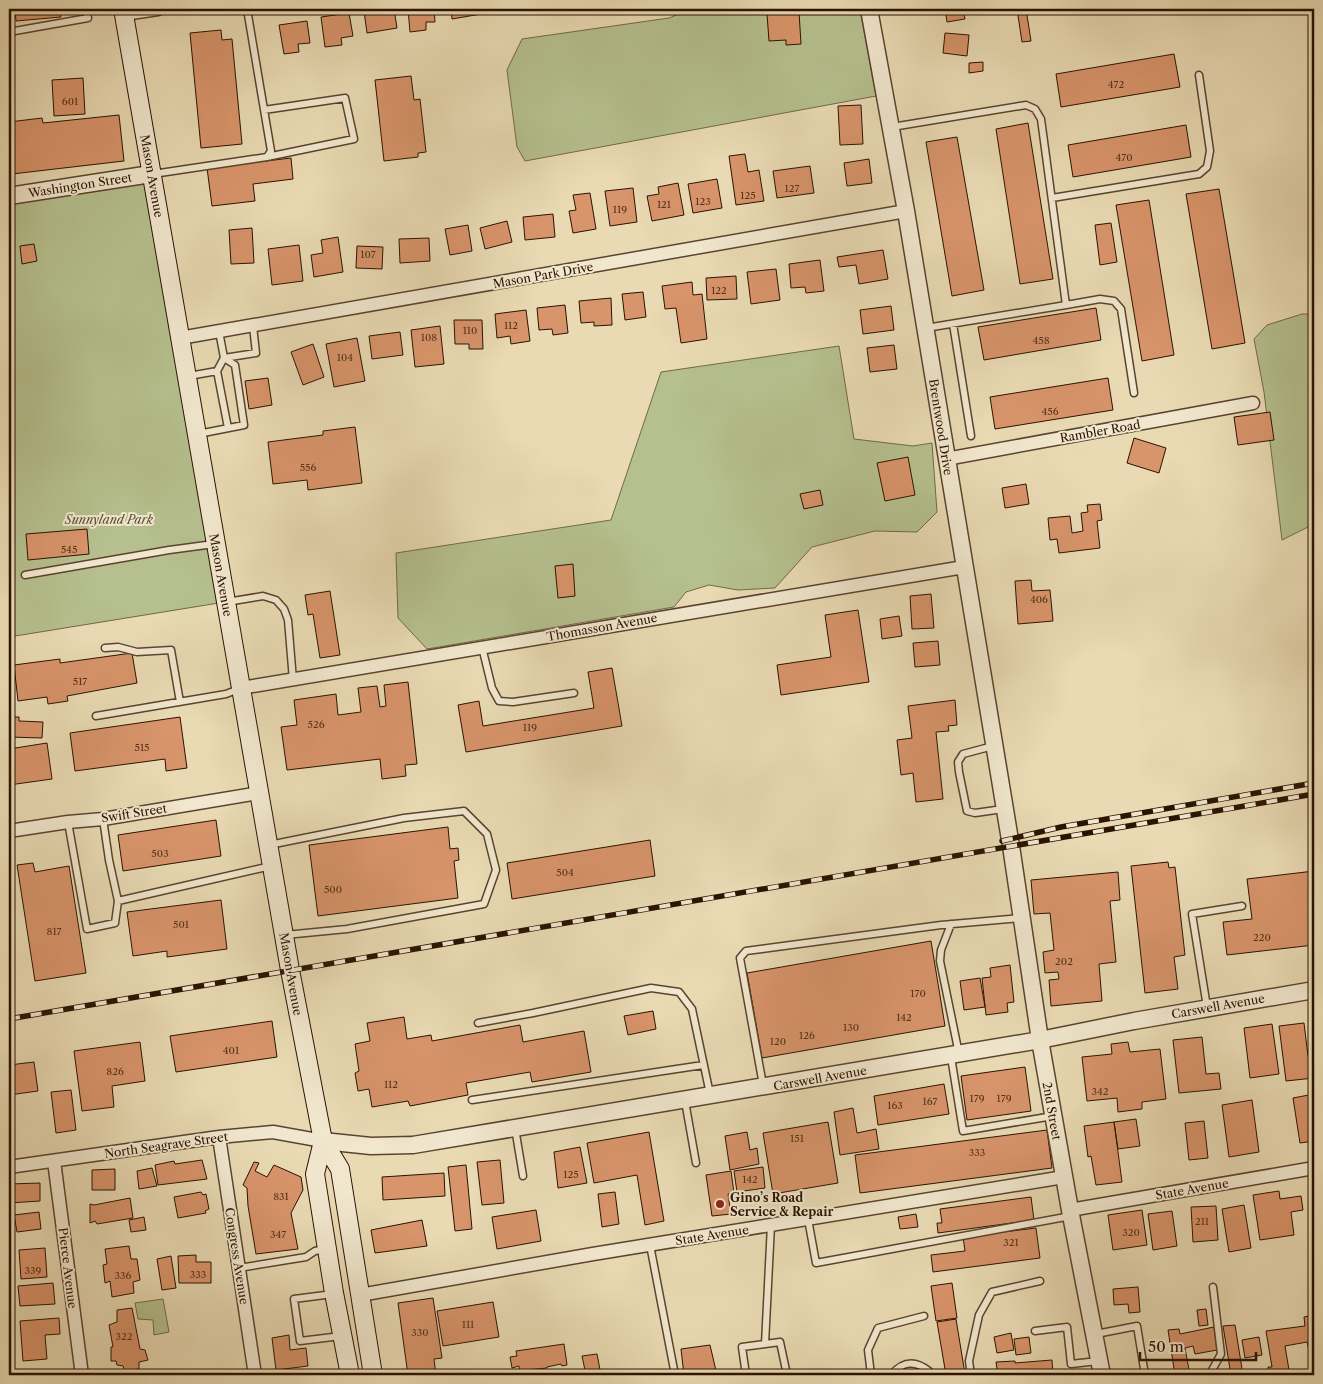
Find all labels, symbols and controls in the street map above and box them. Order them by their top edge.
house number: 472 [1108,78,1124,91]
house number: 601 [62,95,79,108]
street label: Mason Avenue [137,133,167,219]
house number: 470 [1115,151,1133,164]
street label: Washington Street [26,169,134,201]
house number: 127 [785,182,800,195]
house number: 125 [740,189,756,202]
house number: 123 [695,195,711,208]
house number: 121 [657,198,672,211]
house number: 119 [613,203,627,216]
house number: 107 [360,248,376,261]
street label: Mason Park Drive [492,259,595,291]
house number: 122 [711,284,727,297]
house number: 112 [504,319,518,332]
house number: 110 [463,324,477,337]
house number: 108 [421,331,437,344]
house number: 458 [1032,334,1050,347]
house number: 104 [337,351,353,364]
street label: Brentwood Drive [926,378,956,477]
house number: 456 [1041,405,1059,418]
street label: Rambler Road [1059,416,1142,445]
house number: 556 [300,461,317,474]
park label: Sunnyland Park [64,512,154,527]
street label: Mason Avenue [206,532,236,618]
house number: 545 [61,543,77,556]
house number: 406 [1030,593,1048,606]
street label: Thomasson Avenue [546,610,659,644]
house number: 517 [73,675,87,688]
house number: 526 [307,718,325,731]
house number: 119 [523,721,537,734]
house number: 515 [134,741,150,754]
street label: Swift Street [100,800,169,826]
house number: 503 [151,847,169,860]
house number: 504 [556,866,574,879]
house number: 500 [324,883,342,896]
house number: 501 [173,918,190,931]
house number: 817 [46,925,62,938]
street label: Mason Avenue [276,931,306,1017]
house number: 220 [1253,931,1271,944]
house number: 202 [1055,955,1073,968]
house number: 170 [910,987,926,1000]
street label: Carswell Avenue [1170,990,1266,1022]
house number: 142 [896,1011,912,1024]
house number: 130 [843,1021,859,1034]
house number: 126 [799,1029,815,1042]
house number: 120 [770,1035,786,1048]
house number: 401 [223,1044,240,1057]
street label: Carswell Avenue [772,1062,868,1094]
house number: 826 [106,1065,124,1078]
house number: 112 [384,1078,398,1091]
street label: 2nd Street [1039,1081,1065,1142]
house number: 342 [1091,1085,1109,1098]
house number: 179 [970,1092,985,1105]
house number: 179 [997,1092,1012,1105]
house number: 167 [923,1095,938,1108]
house number: 163 [887,1099,903,1112]
street label: North Seagrave Street [103,1129,230,1161]
house number: 151 [790,1132,805,1145]
house number: 333 [969,1146,985,1159]
house number: 125 [563,1168,579,1181]
house number: 142 [742,1173,758,1186]
street label: State Avenue [1154,1175,1230,1203]
house number: 831 [273,1190,290,1203]
place label: Gino’s Road Service & Repair [730,1190,834,1219]
marker: Gino’s Road Service & Repair [714,1198,726,1210]
street label: Congress Avenue [222,1206,252,1306]
house number: 211 [1195,1215,1210,1228]
street label: State Avenue [674,1222,750,1248]
house number: 320 [1122,1226,1140,1239]
street label: Pierce Avenue [56,1227,80,1310]
house number: 347 [270,1228,286,1241]
house number: 321 [1003,1236,1020,1249]
house number: 339 [25,1264,42,1277]
house number: 333 [190,1268,206,1281]
house number: 336 [115,1269,132,1282]
house number: 111 [462,1318,475,1331]
house number: 330 [411,1326,429,1339]
scale bar [1140,1329,1257,1361]
house number: 322 [115,1330,133,1343]
text: 50 m [1148,1337,1184,1356]

